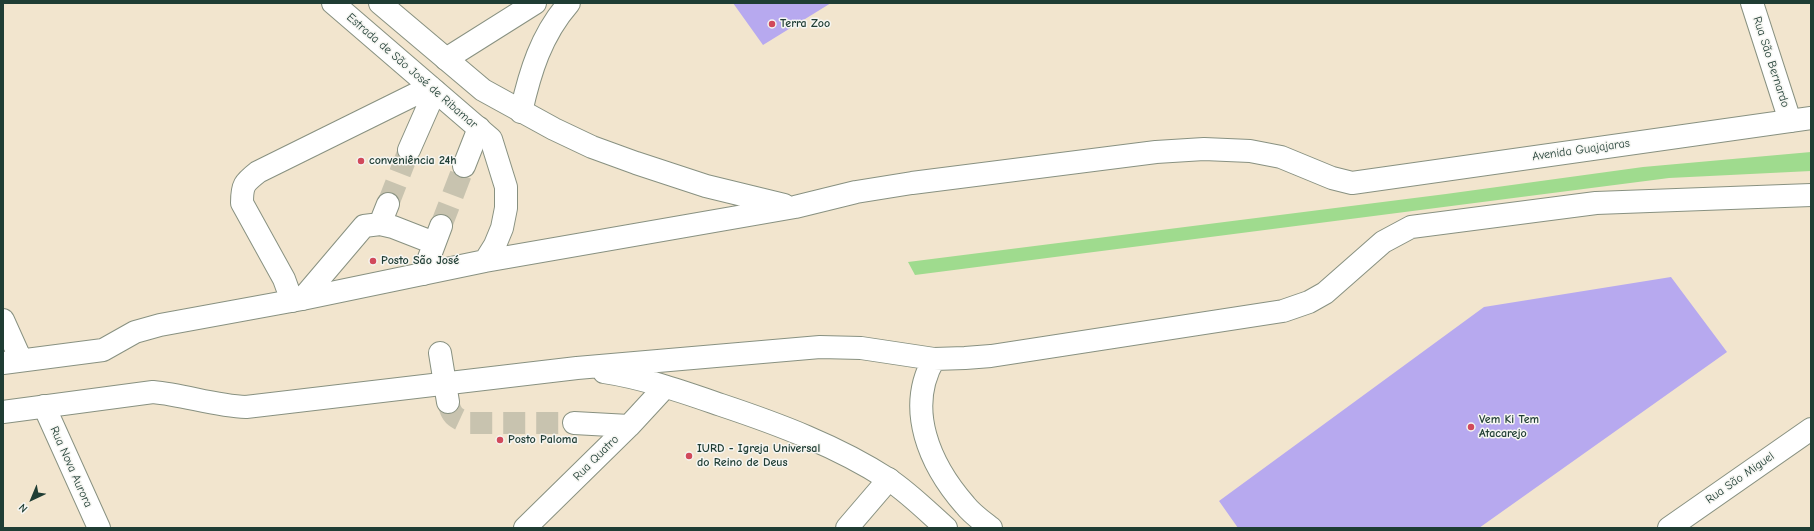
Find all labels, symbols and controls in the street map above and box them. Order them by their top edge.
street label: Estrada de São José de Ribamar [344,10,480,132]
street label: Rua São Bernardo [1750,15,1792,109]
place label: Terra Zoo [780,17,830,31]
marker: Terra Zoo [767,19,777,29]
street label: Avenida Guajajaras [1531,136,1631,164]
place label: conveniência 24h [369,154,456,168]
marker: conveniência 24h [356,156,366,166]
place label: Posto São José [381,254,459,268]
marker: Posto São José [368,256,378,266]
place label: Vem Ki Tem Atacarejo [1479,413,1539,441]
marker: Vem Ki Tem Atacarejo [1466,422,1476,432]
street label: Rua Nova Aurora [47,424,95,510]
street label: Rua Quatro [570,432,622,484]
place label: Posto Paloma [508,433,577,447]
marker: Posto Paloma [495,435,505,445]
place label: IURD - Igreja Universal do Reino de Deus [697,442,820,470]
street label: Rua São Miguel [1703,449,1777,507]
marker: IURD - Igreja Universal do Reino de Deus [684,451,694,461]
north arrow [12,479,52,519]
text: N [16,501,30,515]

